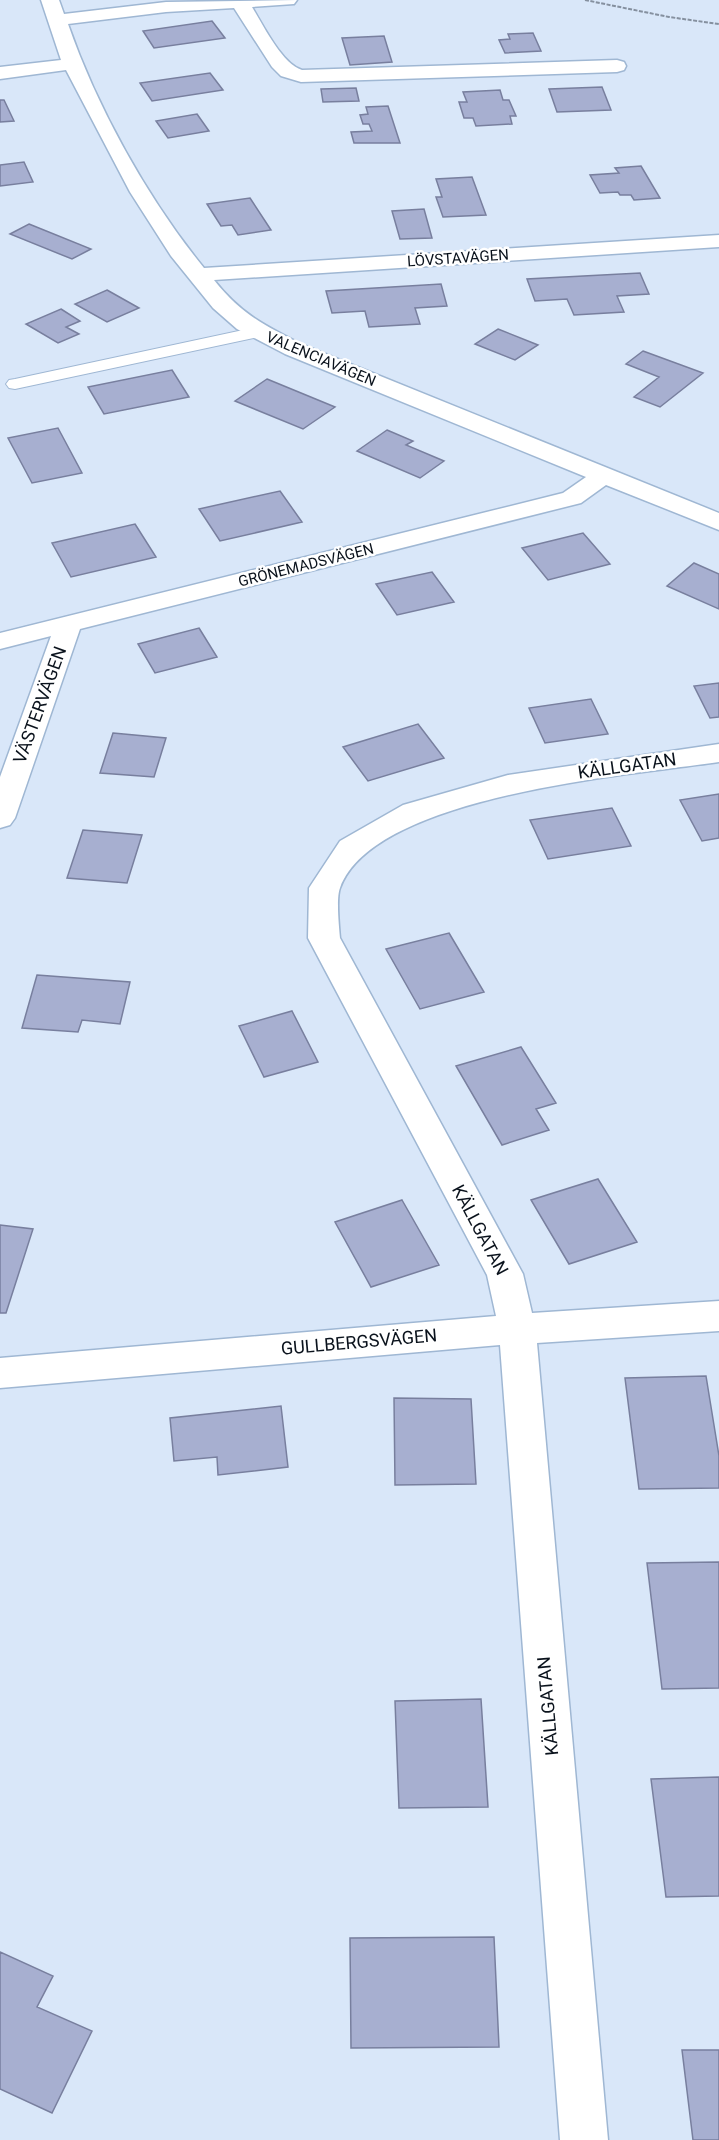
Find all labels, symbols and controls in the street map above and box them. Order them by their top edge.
street label: LÖVSTAVÄGEN [407,245,509,271]
street label: VALENCIAVÄGEN [263,328,379,390]
street label: GRÖNEMADSVÄGEN [236,539,376,591]
street label: VÄSTERVÄGEN [9,643,70,766]
street label: KÄLLGATAN [576,748,678,783]
street label: KÄLLGATAN [448,1181,513,1279]
street label: GULLBERGSVÄGEN [280,1324,438,1359]
street label: KÄLLGATAN [533,1656,562,1756]

